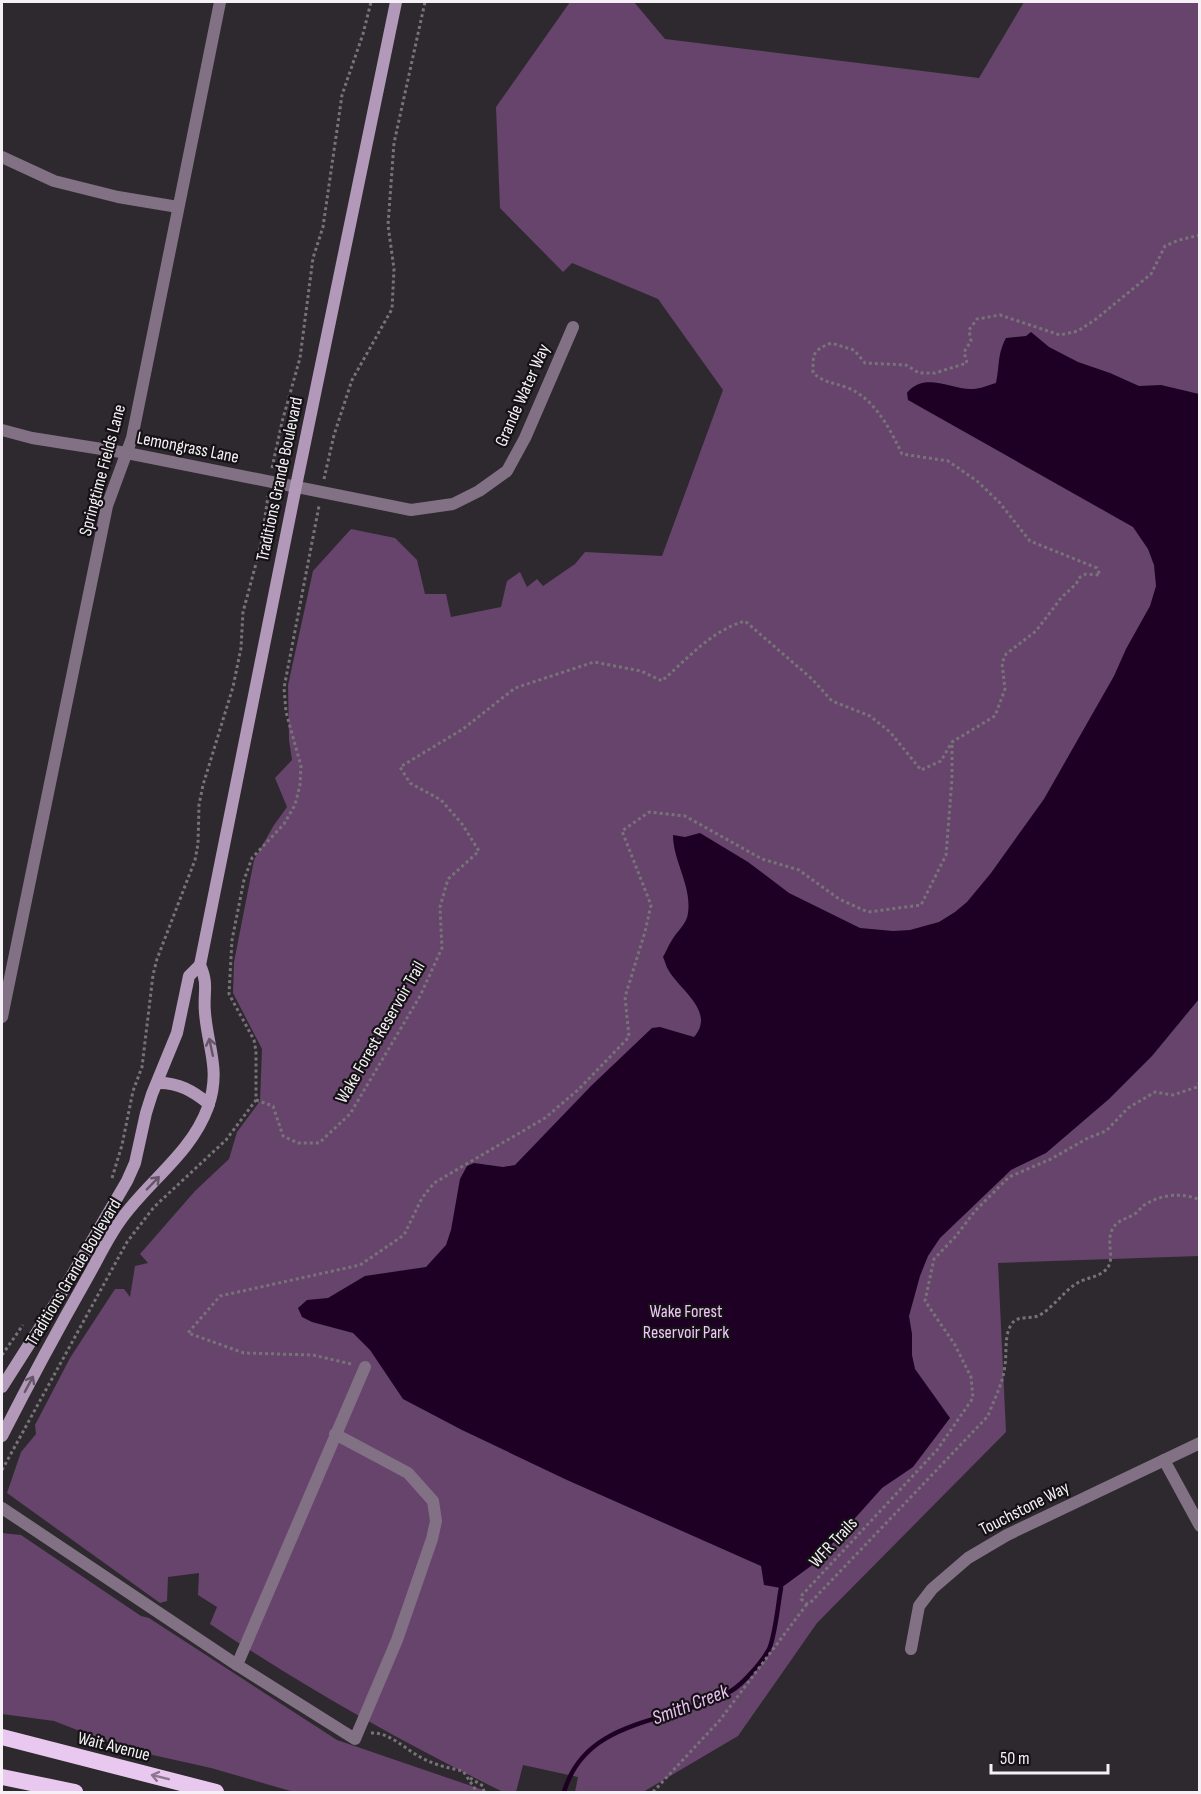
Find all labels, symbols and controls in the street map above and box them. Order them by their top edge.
street label: Grande Water Way [491,341,554,450]
street label: Traditions Grande Boulevard [252,395,307,563]
street label: Springtime Fields Lane [75,402,130,538]
street label: Lemongrass Lane [135,427,241,468]
street label: Wake Forest Reservoir Trail [331,958,430,1107]
one-way arrow [204,1037,216,1056]
one-way arrow [145,1175,160,1190]
street label: Traditions Grande Boulevard [21,1195,126,1349]
park label: Wake Forest Reservoir Park [643,1301,729,1343]
one-way arrow [23,1376,35,1393]
street label: Touchstone Way [976,1477,1073,1540]
street label: WFR Trails [805,1513,862,1572]
water label: Smith Creek [649,1679,732,1730]
street label: Wait Avenue [75,1727,152,1766]
scale bar [991,1737,1108,1775]
text: 50 m [1000,1748,1030,1769]
one-way arrow [151,1771,170,1783]

